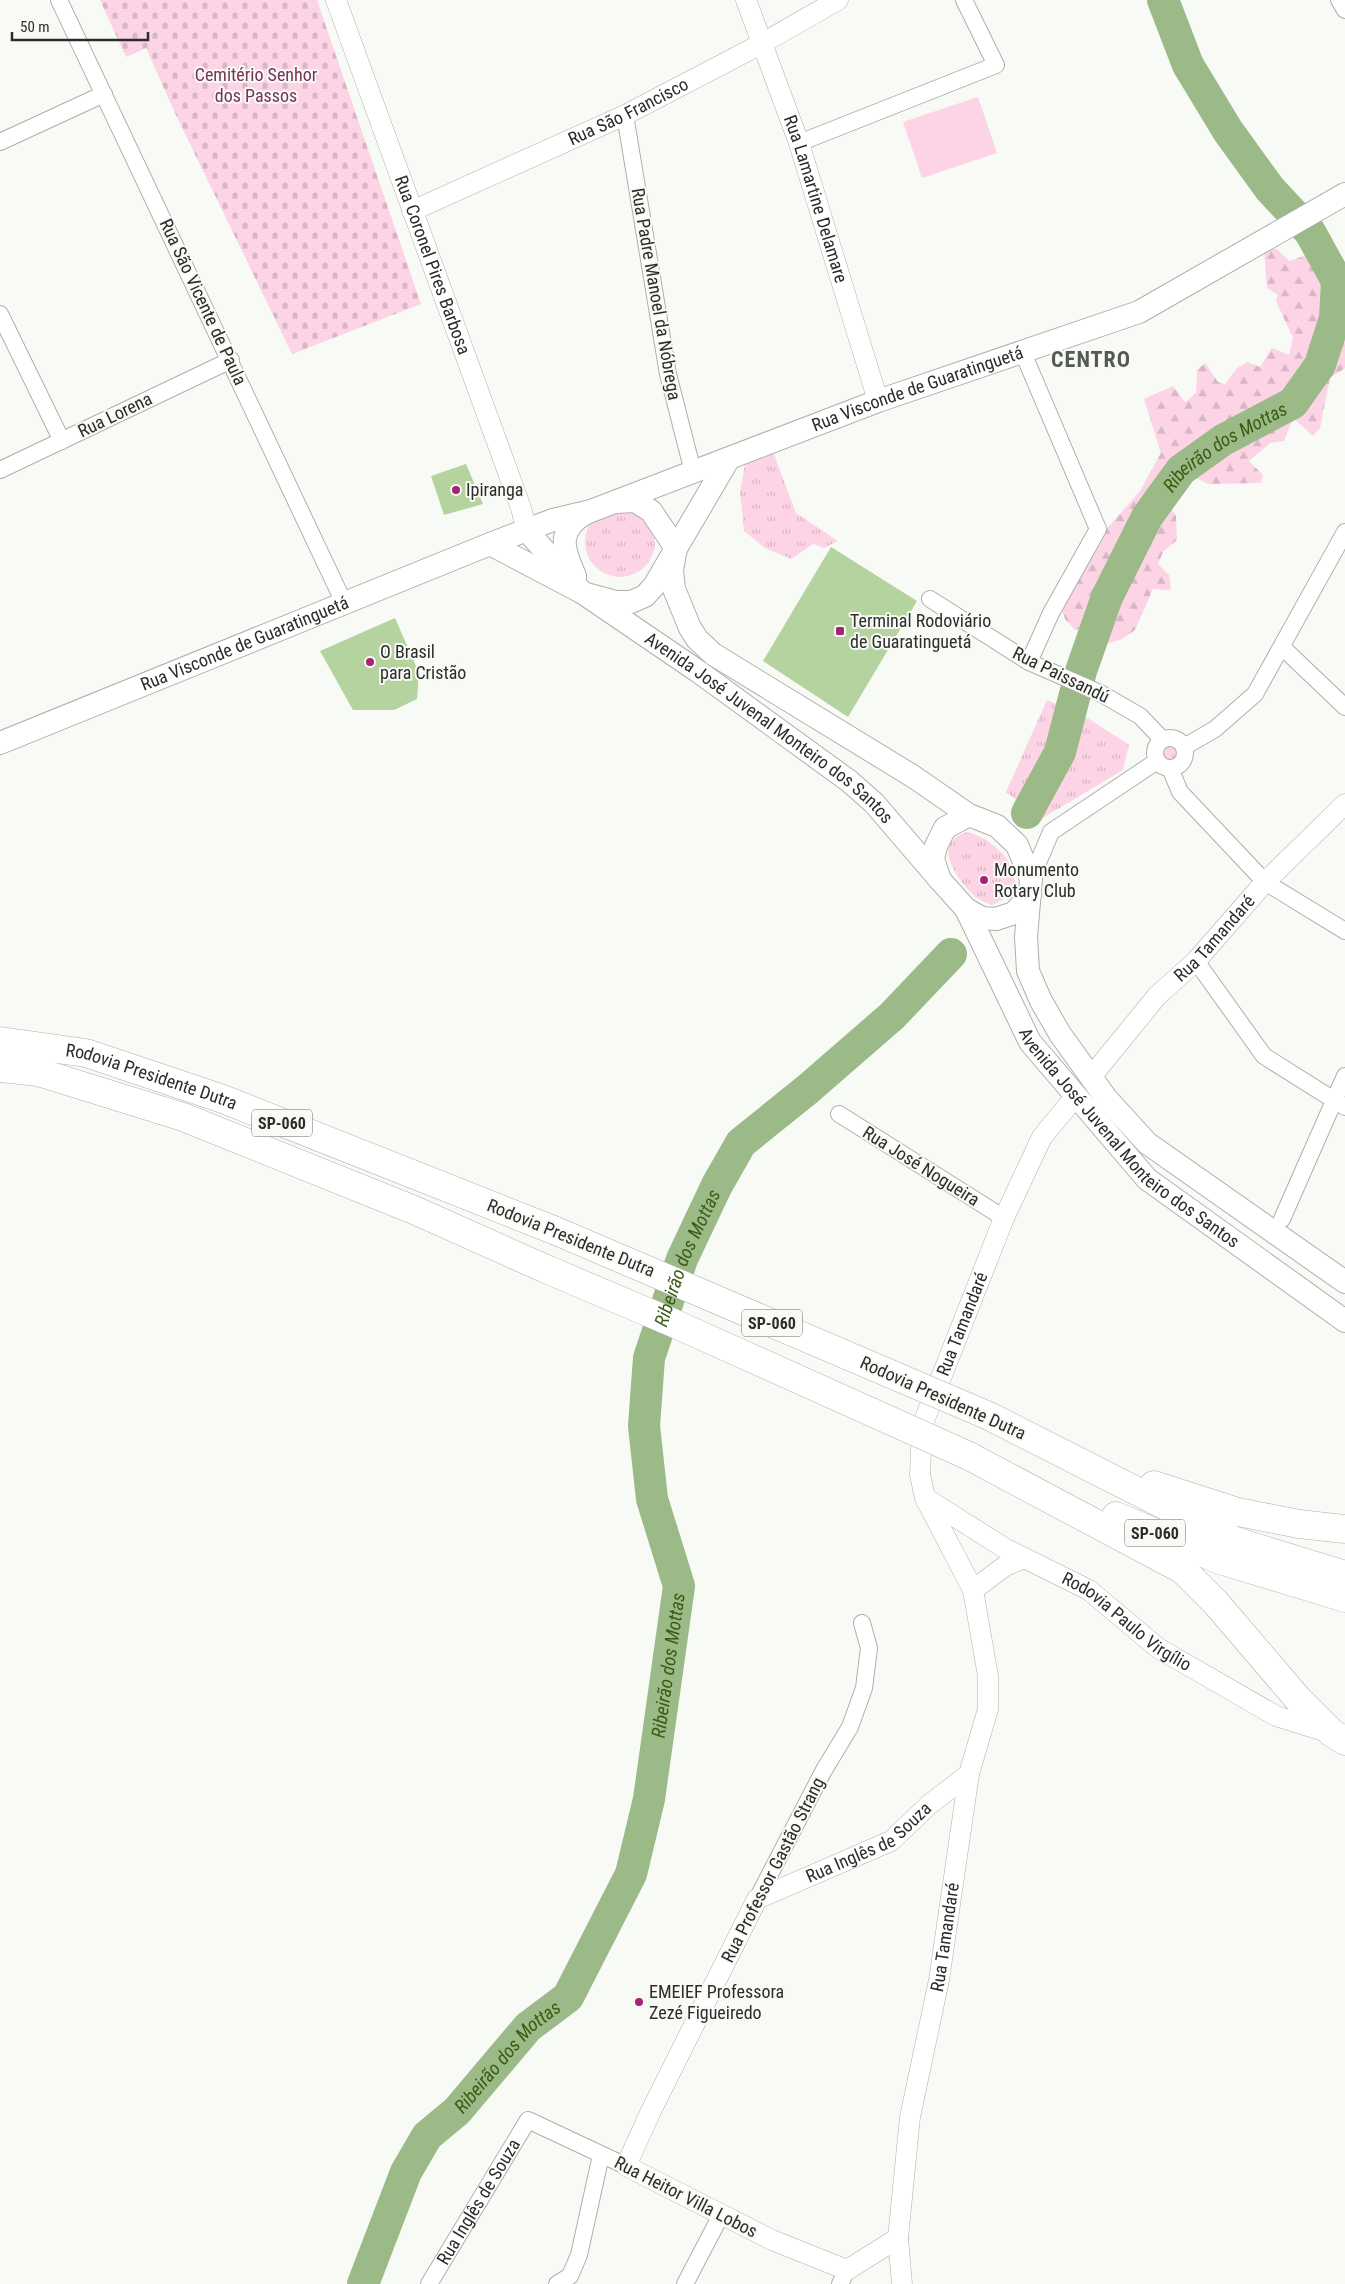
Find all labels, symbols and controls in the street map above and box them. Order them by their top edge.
scale bar [12,10,149,42]
text: 50 m [20,18,50,36]
park label: Cemitério Senhor dos Passos [195,64,318,106]
street label: Rua São Francisco [565,73,692,149]
street label: Rua Lamartine Delamare [780,112,852,285]
street label: Rua Coronel Pires Barbosa [391,172,475,357]
street label: Rua Padre Manoel da Nóbrega [627,186,686,402]
street label: Rua São Vicente de Paula [156,215,251,388]
street label: Rua Visconde de Guaratinguetá [809,341,1026,435]
district label: CENTRO [1051,347,1131,372]
street label: Rua Lorena [74,388,155,441]
water label: Ribeirão dos Mottas [1158,397,1291,496]
place label: Ipiranga [466,479,523,500]
marker: Ipiranga [450,484,462,496]
street label: Rua Visconde de Guaratinguetá [137,592,351,695]
place label: Terminal Rodoviário de Guaratinguetá [850,610,991,652]
marker: Terminal Rodoviário de Guaratinguetá [834,625,846,637]
street label: Avenida José Juvenal Monteiro dos Santos [641,627,898,827]
place label: O Brasil para Cristão [380,641,466,683]
street label: Rua Paissandú [1009,642,1113,707]
marker: O Brasil para Cristão [364,656,376,668]
place label: Monumento Rotary Club [994,859,1079,901]
marker: Monumento Rotary Club [978,874,990,886]
street label: Rua Tamandaré [1169,890,1259,986]
street label: Avenida José Juvenal Monteiro dos Santos [1015,1024,1244,1252]
street label: Rodovia Presidente Dutra [64,1039,240,1114]
road number: SP-060 [252,1110,312,1136]
street label: Rua José Nogueira [859,1121,983,1210]
water label: Ribeirão dos Mottas [649,1186,725,1329]
street label: Rodovia Presidente Dutra [484,1194,658,1281]
street label: Rua Tamandaré [932,1269,992,1379]
road number: SP-060 [742,1310,802,1336]
street label: Rodovia Presidente Dutra [857,1352,1029,1444]
road number: SP-060 [1125,1520,1185,1546]
street label: Rodovia Paulo Virgílio [1059,1567,1195,1675]
water label: Ribeirão dos Mottas [647,1591,690,1739]
street label: Rua Professor Gastão Strang [717,1774,828,1966]
street label: Rua Inglês de Souza [802,1798,935,1887]
street label: Rua Tamandaré [926,1881,963,1994]
place label: EMEIEF Professora Zezé Figueiredo [649,1981,784,2023]
water label: Ribeirão dos Mottas [449,1996,565,2118]
marker: EMEIEF Professora Zezé Figueiredo [633,1996,645,2008]
street label: Rua Inglês de Souza [432,2135,524,2268]
street label: Rua Heitor Villa Lobos [611,2151,761,2242]

